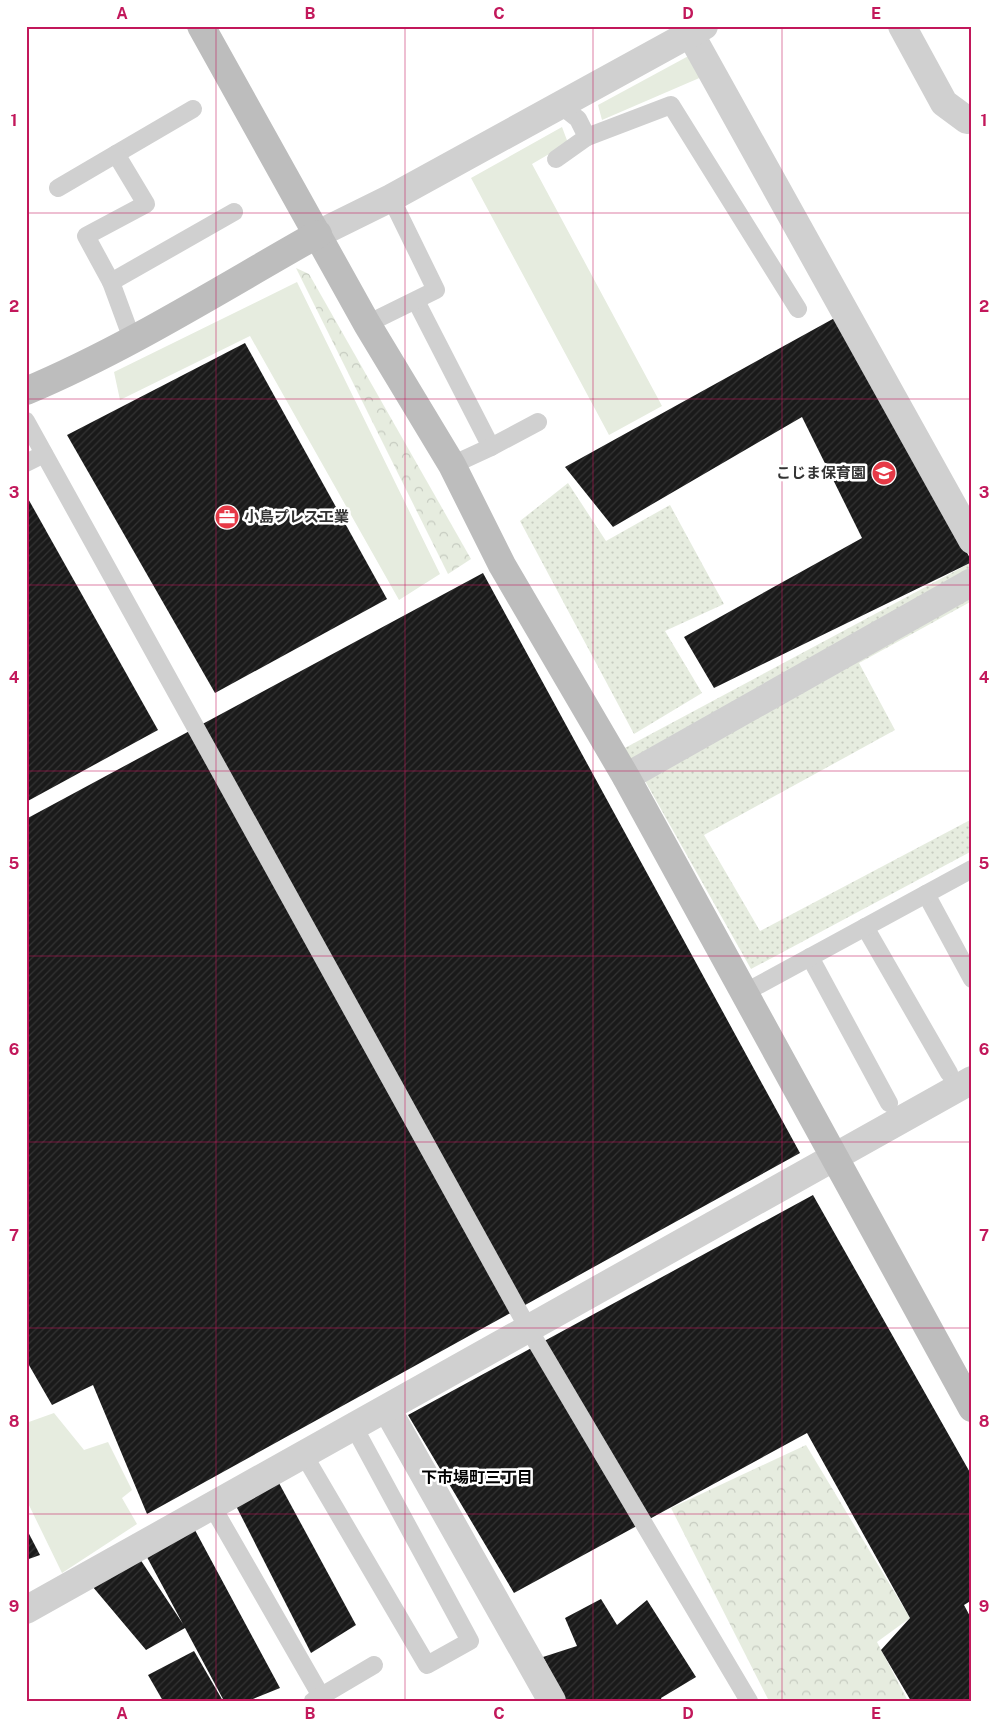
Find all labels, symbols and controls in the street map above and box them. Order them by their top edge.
text: A [116,4,128,23]
text: B [305,4,316,23]
text: C [493,4,505,23]
text: D [682,4,694,23]
text: E [871,4,881,23]
text: 1 [11,111,17,130]
text: 1 [981,111,987,130]
text: 2 [9,297,19,316]
text: 2 [979,297,989,316]
school or university icon: こじま保育園 [871,460,897,486]
place label: こじま保育園 [776,464,866,481]
text: 3 [9,483,19,502]
text: 3 [979,483,989,502]
office icon: 小島プレス工業 [214,504,240,530]
place label: 小島プレス工業 [244,508,349,525]
text: 4 [9,668,20,687]
text: 4 [979,668,990,687]
text: 5 [9,854,20,873]
text: 5 [979,854,990,873]
text: 6 [9,1040,19,1059]
text: 6 [979,1040,989,1059]
text: 7 [9,1226,19,1245]
text: 7 [979,1226,989,1245]
text: 8 [9,1412,20,1431]
text: 8 [979,1412,990,1431]
district label: 下市場町三丁目 [421,1468,533,1487]
text: 9 [9,1597,19,1616]
text: 9 [979,1597,989,1616]
text: A [116,1704,128,1723]
text: B [305,1704,316,1723]
text: C [493,1704,505,1723]
text: D [682,1704,694,1723]
text: E [871,1704,881,1723]

